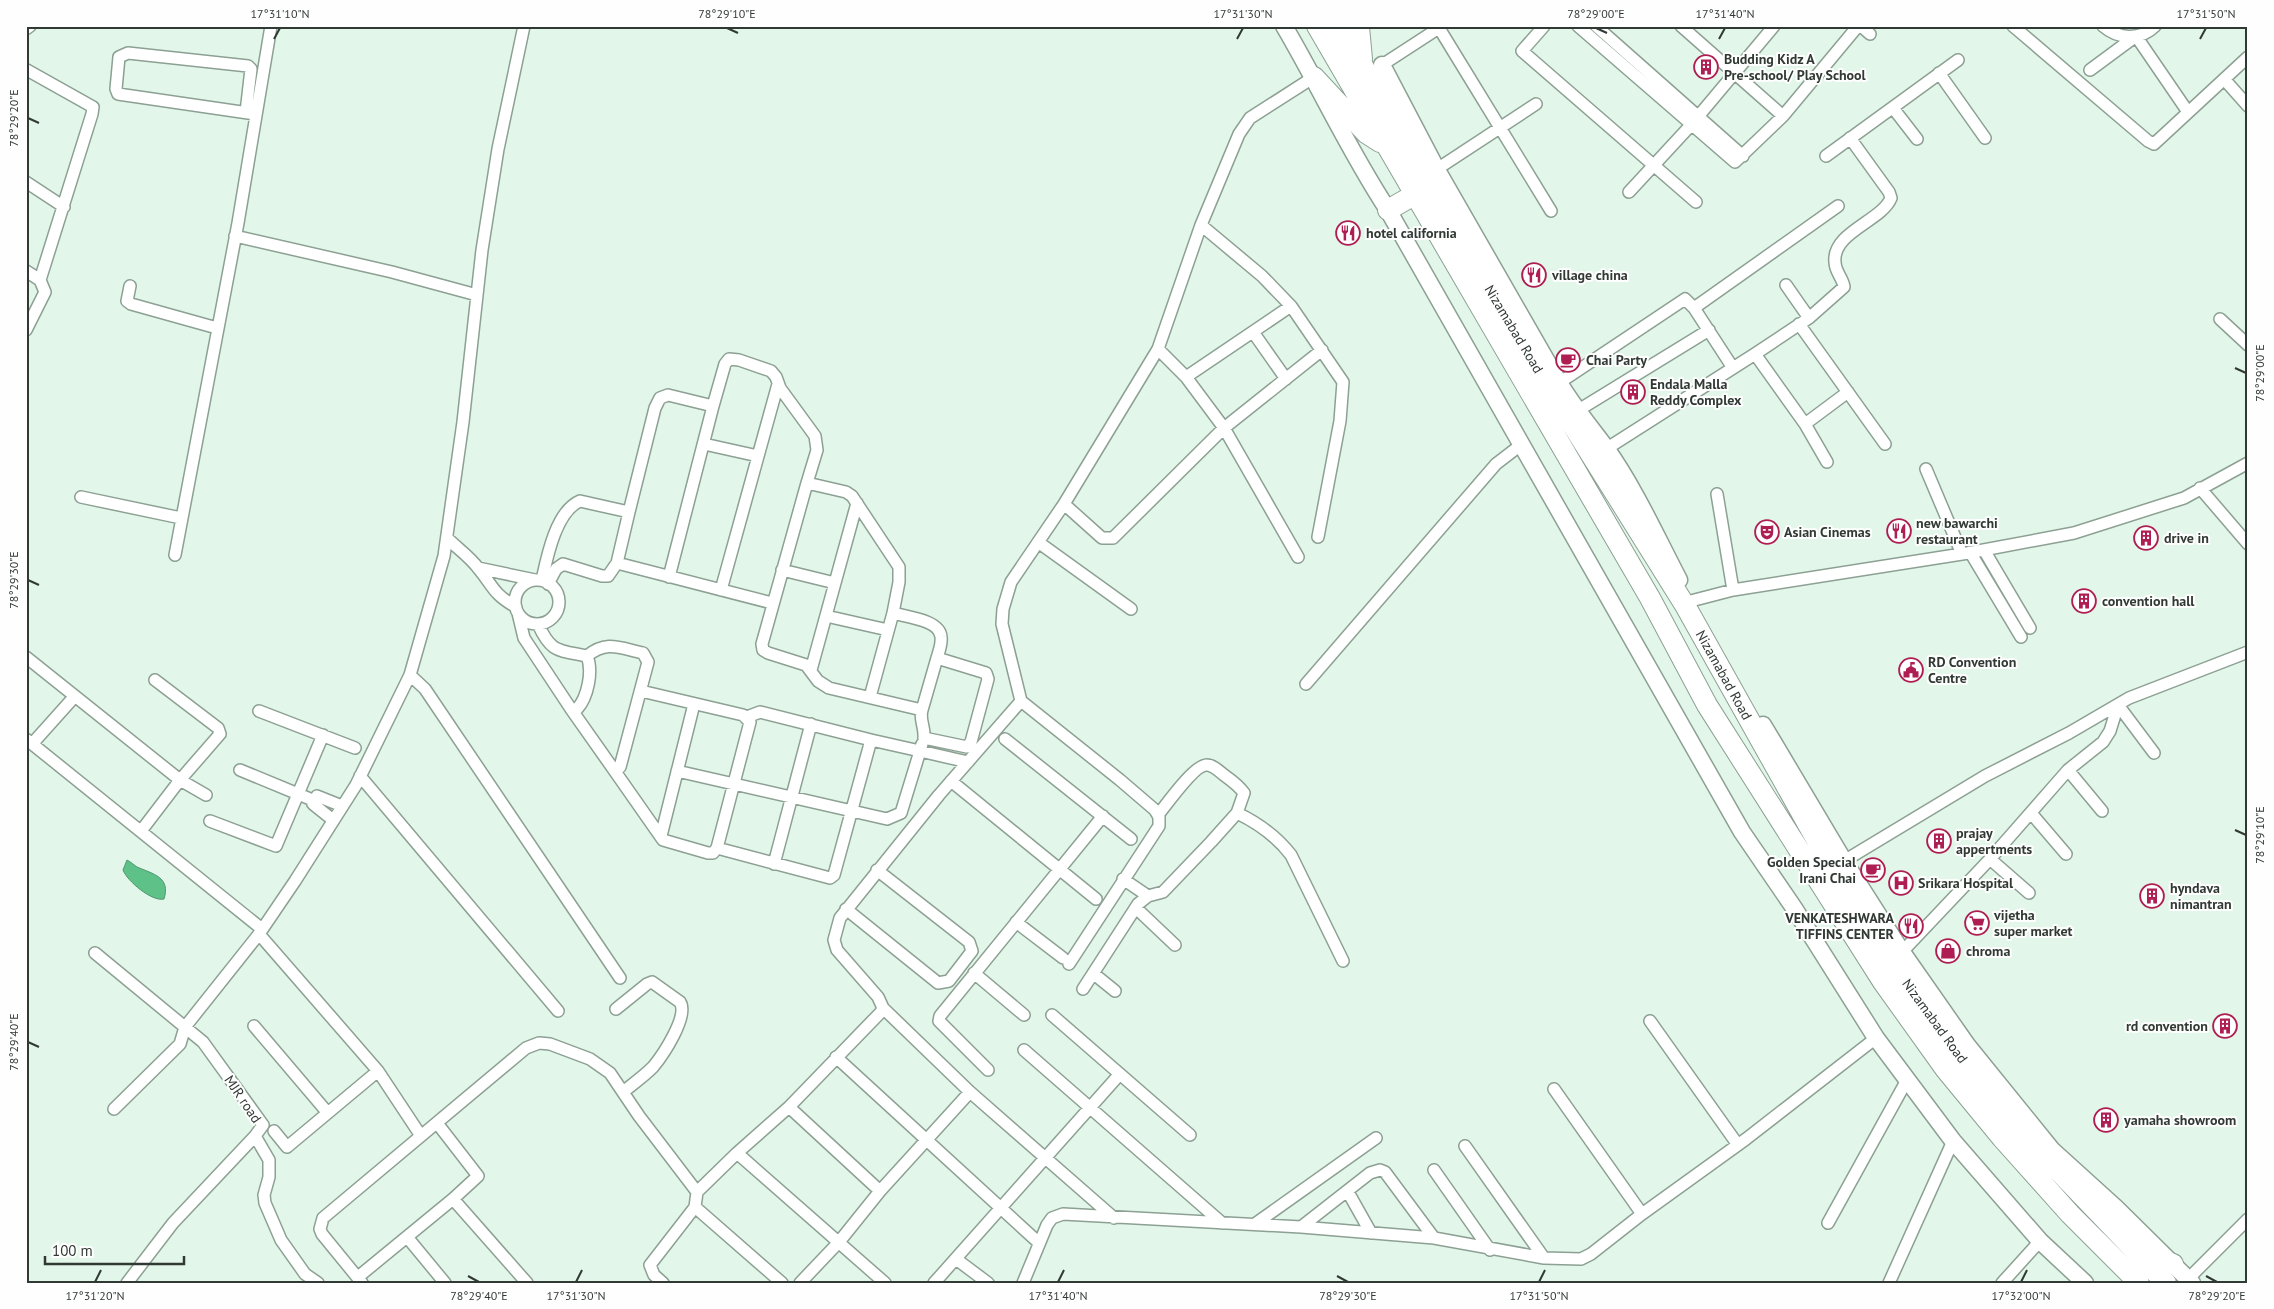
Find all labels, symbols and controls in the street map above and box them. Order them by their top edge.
text: 17°31'10"N [250,6,310,21]
text: 78°29'10"E [698,6,756,21]
text: 17°31'30"N [1213,6,1273,21]
text: 78°29'00"E [1567,6,1625,21]
text: 17°31'40"N [1695,6,1755,21]
text: 17°31'50"N [2176,6,2236,21]
place label: Budding Kidz A Pre-school/ Play School [1724,50,1867,84]
building icon: Budding Kidz A Pre-school/ Play School [1693,54,1719,80]
text: 78°29'20"E [6,89,21,147]
restaurant icon: hotel california [1335,220,1361,246]
place label: hotel california [1366,224,1457,242]
restaurant icon: village china [1521,262,1547,288]
place label: village china [1551,266,1628,284]
street label: Nizamabad Road [1481,281,1547,377]
text: 78°29'00"E [2252,344,2267,402]
cafe icon: Chai Party [1555,347,1581,373]
place label: Chai Party [1586,351,1647,369]
place label: Endala Malla Reddy Complex [1650,375,1742,409]
building icon: Endala Malla Reddy Complex [1620,379,1646,405]
place label: new bawarchi restaurant [1916,514,1998,548]
restaurant icon: new bawarchi restaurant [1886,518,1912,544]
theatre icon: Asian Cinemas [1754,519,1780,545]
place label: Asian Cinemas [1784,523,1871,541]
building icon: drive in [2133,525,2159,551]
place label: drive in [2164,529,2209,547]
text: 78°29'30"E [6,551,21,609]
building icon: convention hall [2071,588,2097,614]
place label: convention hall [2102,592,2195,610]
street label: Nizamabad Road [1692,627,1756,723]
place label: RD Convention Centre [1928,653,2016,687]
public building icon: RD Convention Centre [1898,657,1924,683]
text: 78°29'10"E [2252,806,2267,864]
place label: prajay appertments [1956,824,2032,858]
building icon: prajay appertments [1926,828,1952,854]
place label: Golden Special Irani Chai [1767,853,1857,887]
cafe icon: Golden Special Irani Chai [1860,857,1886,883]
hospital icon: Srikara Hospital [1888,870,1914,896]
place label: Srikara Hospital [1918,874,2014,892]
place label: hyndava nimantran [2170,879,2232,913]
building icon: hyndava nimantran [2139,883,2165,909]
place label: vijetha super market [1993,906,2073,940]
place label: VENKATESHWARA TIFFINS CENTER [1784,909,1895,943]
supermarket icon: vijetha super market [1964,910,1990,936]
restaurant icon: VENKATESHWARA TIFFINS CENTER [1898,913,1924,939]
shop icon: chroma [1935,938,1961,964]
place label: chroma [1966,942,2010,960]
street label: Nizamabad Road [1898,975,1972,1067]
text: 78°29'40"E [6,1013,21,1071]
building icon: rd convention [2212,1013,2238,1039]
place label: rd convention [2126,1017,2208,1035]
street label: MJR road [220,1072,266,1126]
building icon: yamaha showroom [2093,1107,2119,1133]
place label: yamaha showroom [2123,1111,2236,1129]
scale bar [45,1234,184,1266]
text: 100 m [52,1241,93,1260]
text: 17°31'20"N [65,1288,125,1303]
text: 78°29'40"E [450,1288,508,1303]
text: 17°31'30"N [546,1288,606,1303]
text: 17°31'40"N [1028,1288,1088,1303]
text: 78°29'30"E [1319,1288,1377,1303]
text: 17°31'50"N [1509,1288,1569,1303]
text: 17°32'00"N [1991,1288,2051,1303]
text: 78°29'20"E [2188,1288,2246,1303]

